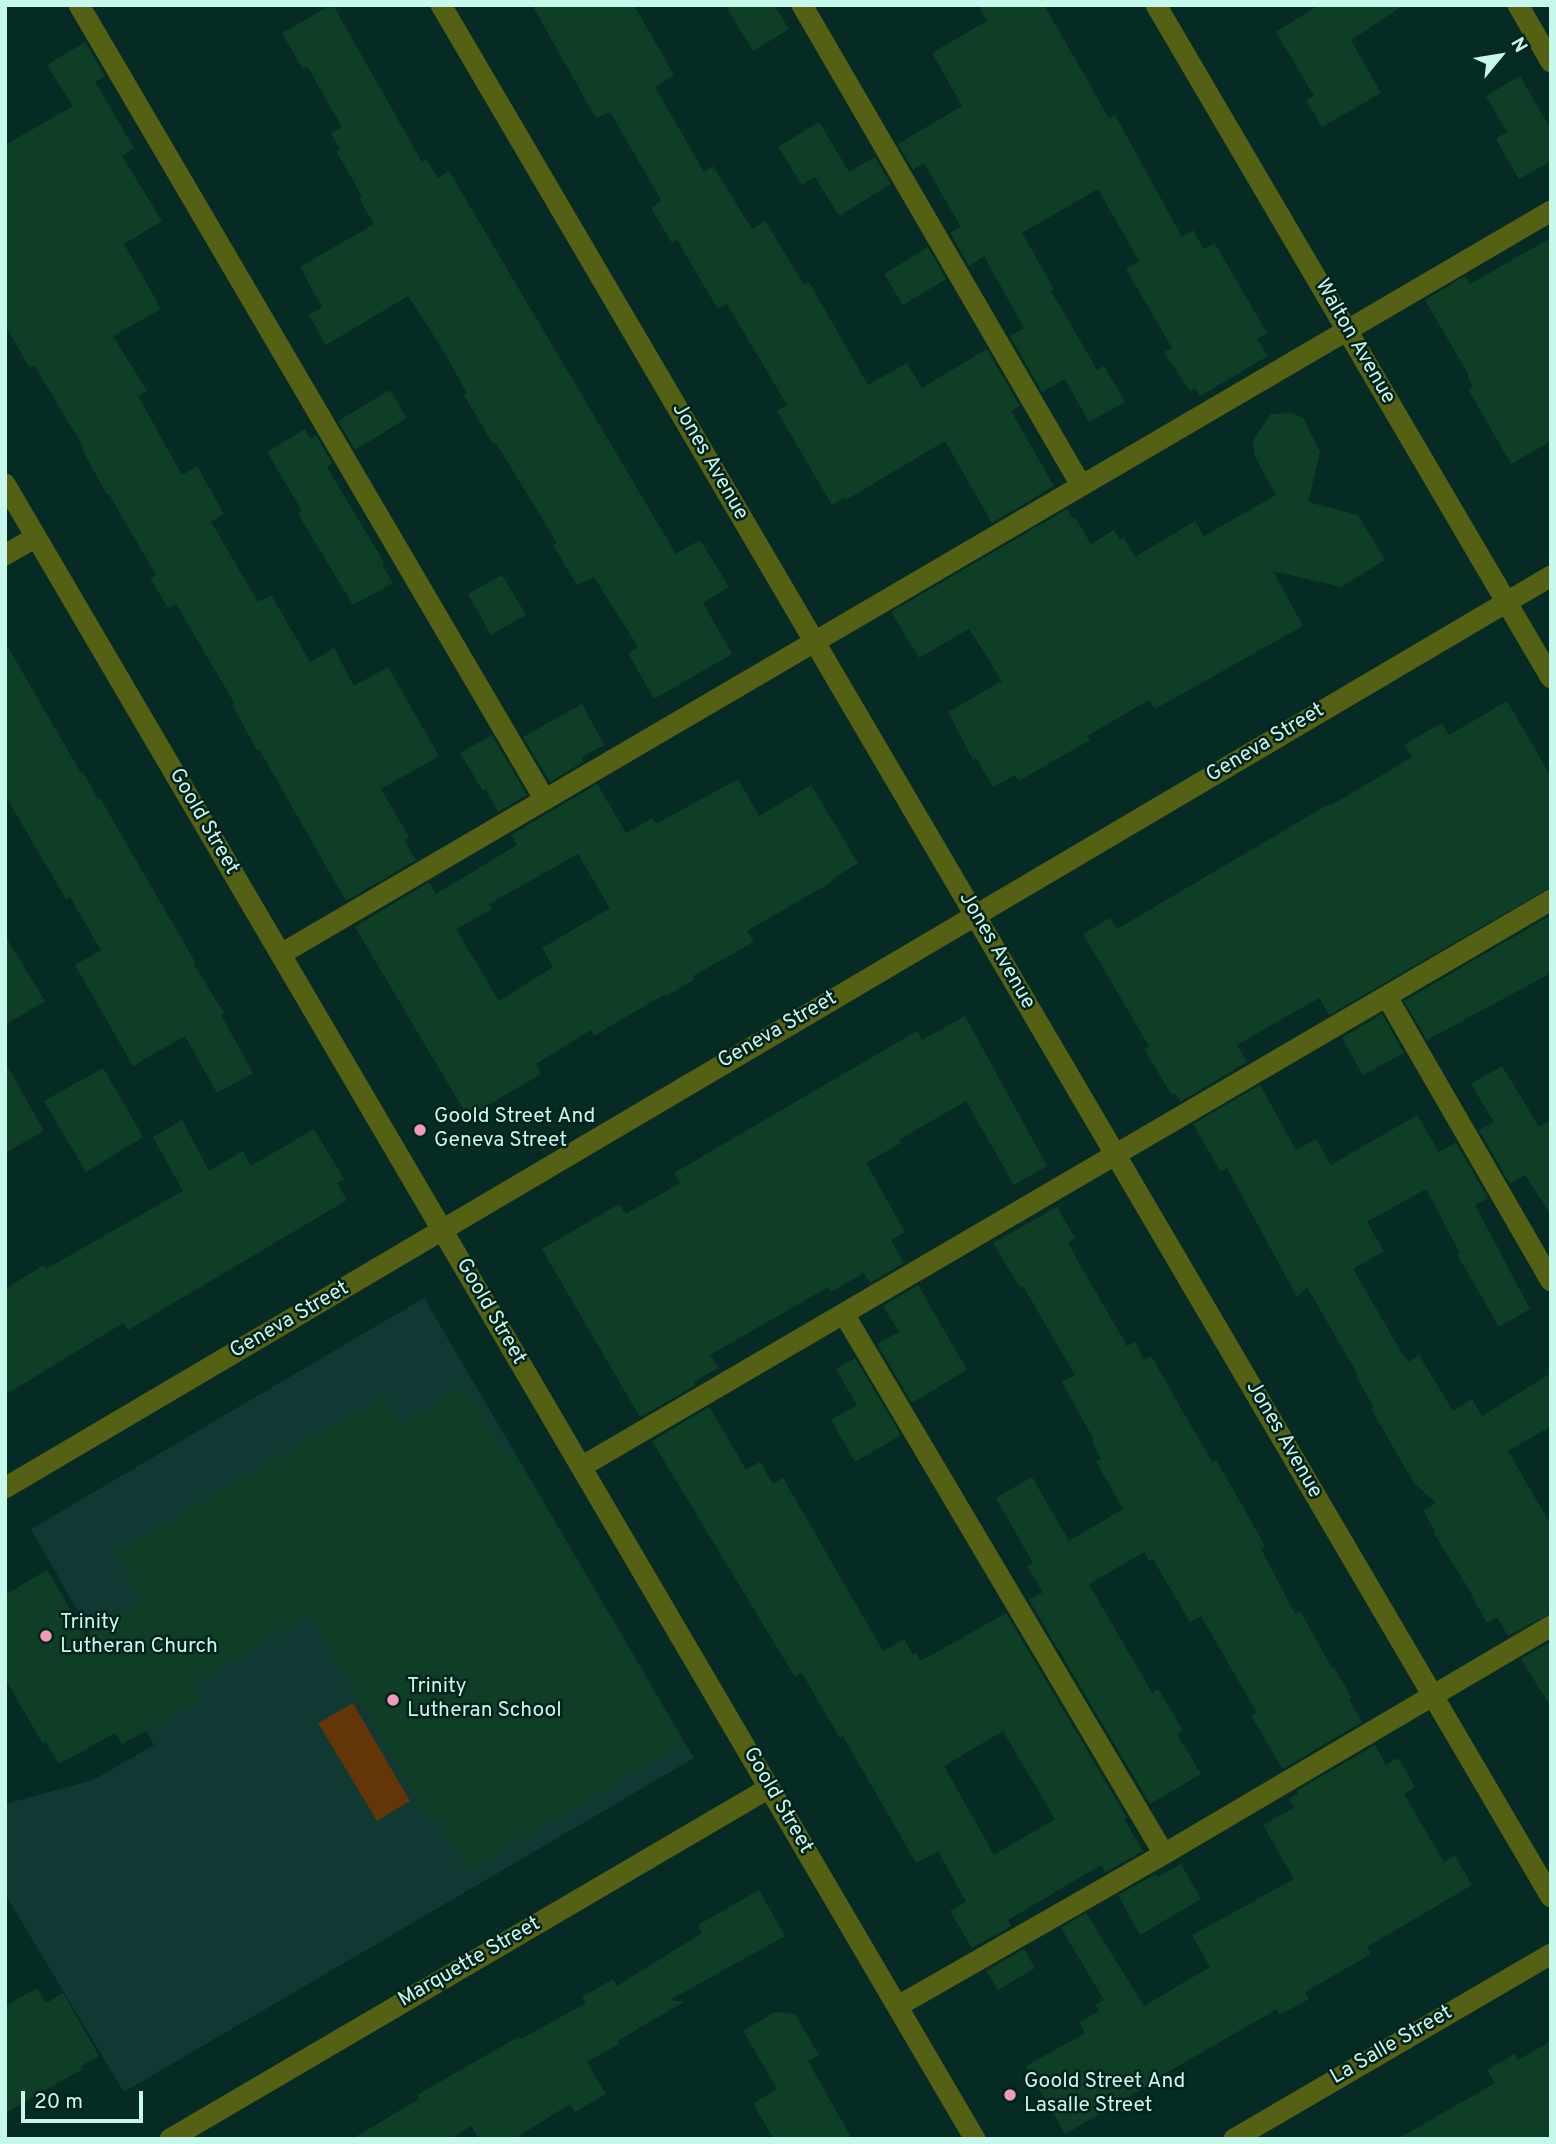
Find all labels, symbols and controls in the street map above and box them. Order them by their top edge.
north arrow [1465,21,1535,91]
text: N [1504,34,1532,57]
street label: Walton Avenue [1308,275,1400,409]
street label: Jones Avenue [665,399,753,525]
street label: Geneva Street [1202,699,1330,789]
street label: Goold Street [163,764,243,880]
street label: Jones Avenue [952,888,1040,1014]
street label: Geneva Street [714,987,842,1075]
place label: Goold Street And Geneva Street [434,1105,595,1155]
marker: Goold Street And Geneva Street [412,1122,428,1138]
street label: Goold Street [450,1254,530,1370]
street label: Geneva Street [226,1277,354,1365]
street label: Jones Avenue [1239,1377,1327,1503]
place label: Trinity Lutheran Church [60,1611,218,1661]
marker: Trinity Lutheran Church [38,1628,54,1644]
place label: Trinity Lutheran School [407,1675,562,1725]
marker: Trinity Lutheran School [385,1692,401,1708]
street label: Goold Street [737,1743,817,1859]
street label: Marquette Street [395,1912,545,2014]
street label: La Salle Street [1327,2001,1457,2091]
place label: Goold Street And Lasalle Street [1024,2070,1185,2120]
scale bar [24,2078,147,2122]
marker: Goold Street And Lasalle Street [1002,2087,1018,2103]
text: 20 m [34,2089,83,2116]

